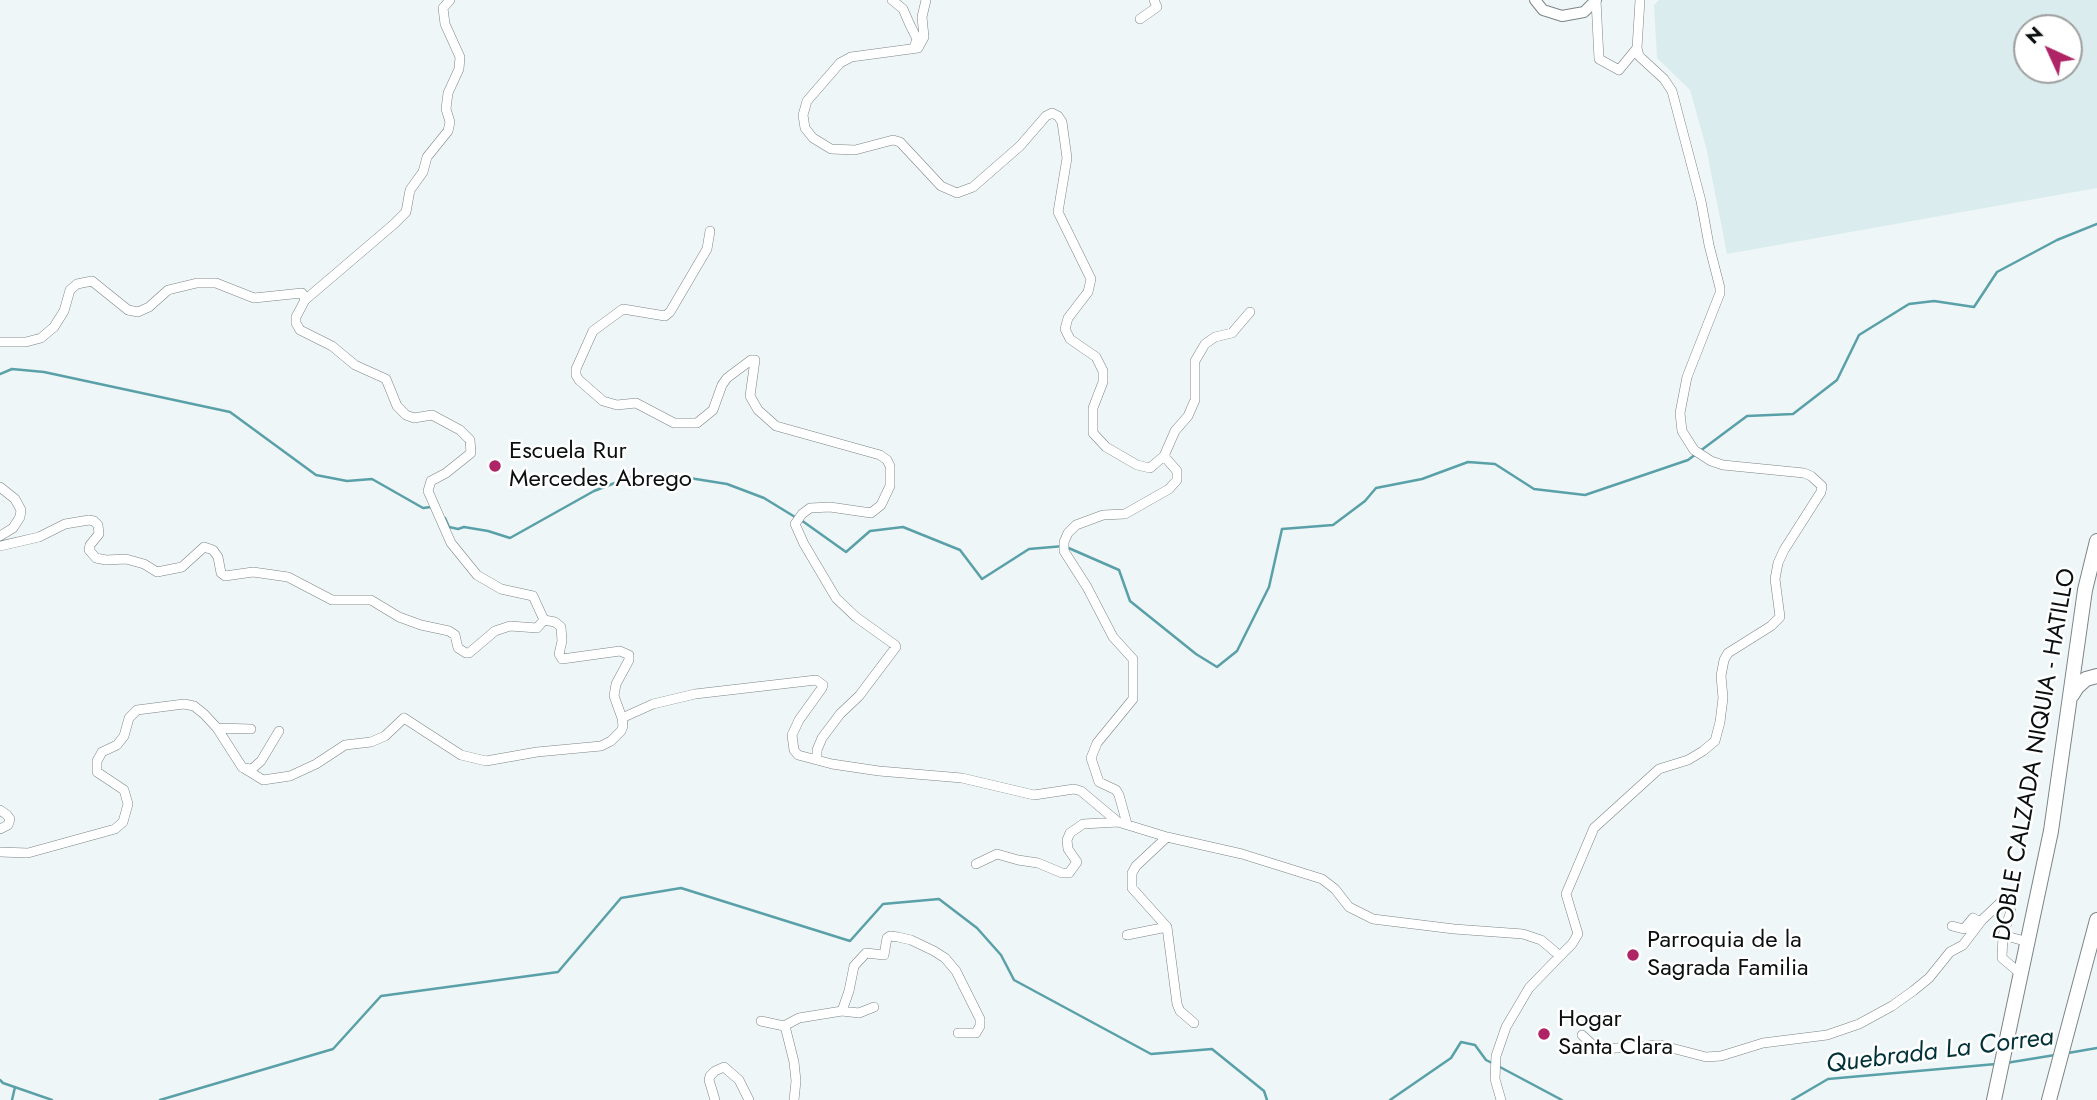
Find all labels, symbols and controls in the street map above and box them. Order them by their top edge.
north arrow [2013,14,2083,84]
text: N [2019,20,2049,50]
place label: Escuela Rur Mercedes Abrego [509,438,692,494]
marker: Escuela Rur Mercedes Abrego [487,458,503,474]
street label: DOBLE CALZADA NIQUIA - HATILLO [1989,566,2083,944]
place label: Parroquia de la Sagrada Familia [1647,927,1809,983]
marker: Parroquia de la Sagrada Familia [1625,947,1641,963]
place label: Hogar Santa Clara [1558,1006,1673,1062]
water label: Quebrada La Correa [1824,1023,2056,1081]
marker: Hogar Santa Clara [1536,1026,1552,1042]

